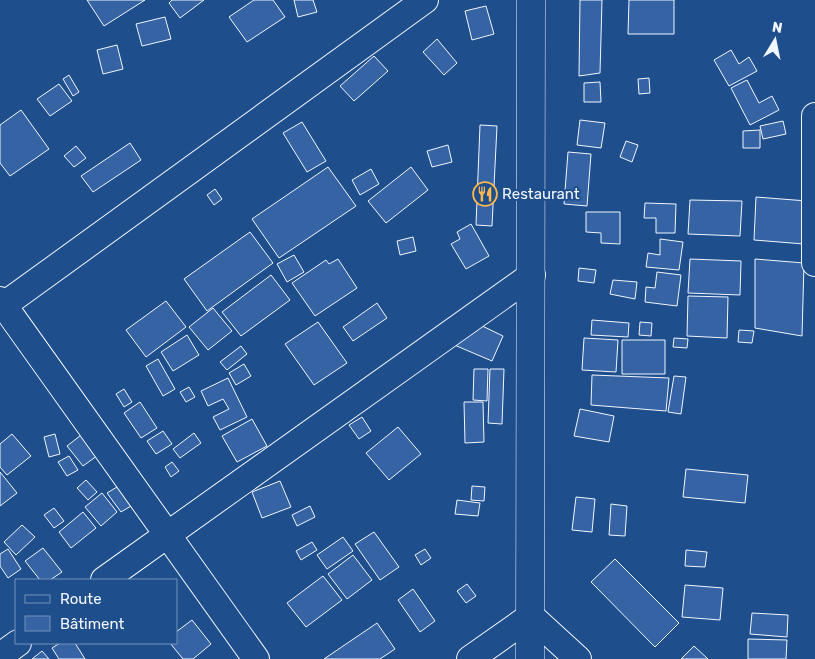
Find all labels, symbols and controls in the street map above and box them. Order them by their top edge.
north arrow [750,15,800,65]
text: N [771,18,784,37]
restaurant icon: Restaurant [472,181,498,207]
place label: Restaurant [502,185,580,203]
legend [15,579,178,644]
text: Route [60,590,102,608]
text: Bâtiment [60,615,124,633]

